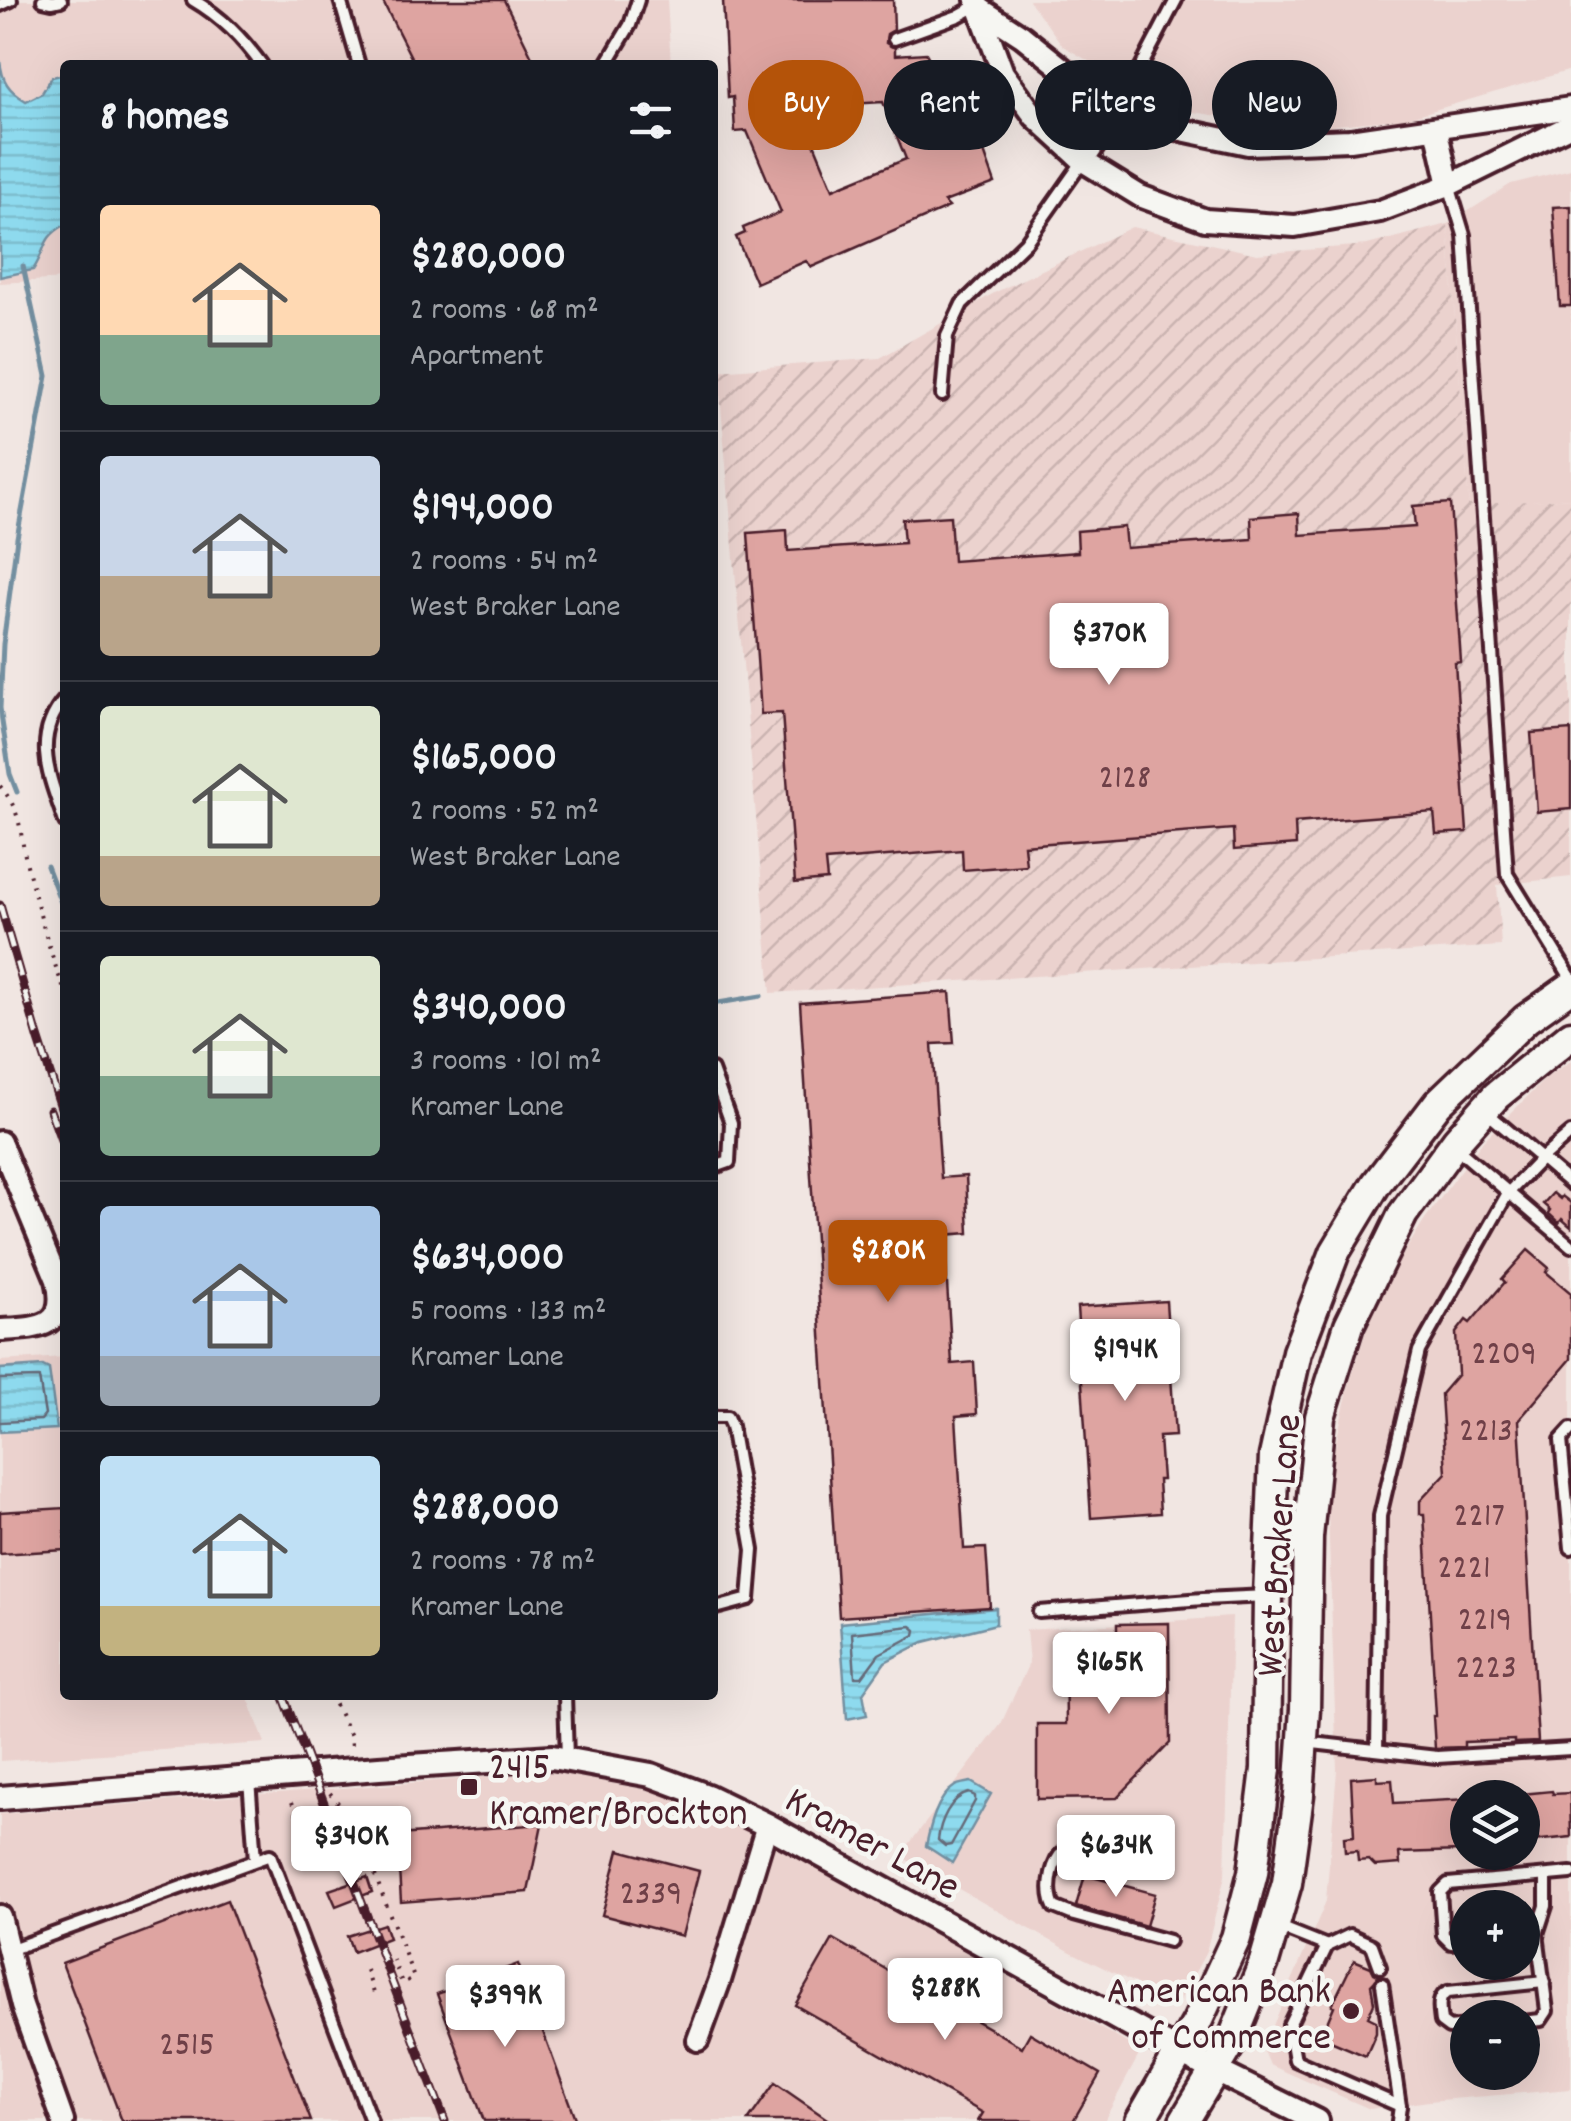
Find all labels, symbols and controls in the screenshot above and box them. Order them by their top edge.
chip: Buy [748,60,864,150]
chip: Rent [884,60,1015,150]
chip: Filters [1035,60,1192,150]
chip: New [1212,60,1337,150]
text: 8 homes [100,90,229,150]
icon: filters [623,93,678,148]
text: $280,000 [410,229,566,289]
icon: home [180,245,300,365]
text: 2 rooms · 68 m² [410,289,599,335]
text: Apartment [410,335,544,381]
text: $194,000 [410,480,554,540]
icon: home [180,496,300,616]
text: 2 rooms · 54 m² [410,540,598,586]
text: West Braker Lane [410,586,620,632]
pin: $370K [1039,603,1179,688]
text: $370K [1072,612,1146,658]
text: $165,000 [410,730,557,790]
icon: home [180,746,300,866]
house number: 2128 [1099,755,1151,805]
text: 2 rooms · 52 m² [410,790,599,836]
text: West Braker Lane [410,836,620,882]
text: $340,000 [410,980,567,1040]
icon: home [180,996,300,1116]
text: 3 rooms · 101 m² [410,1040,602,1086]
text: Kramer Lane [410,1086,564,1132]
pin: $280K [818,1220,958,1305]
text: $280K [850,1229,926,1275]
text: $634,000 [410,1230,565,1290]
icon: home [180,1246,300,1366]
text: 5 rooms · 133 m² [410,1290,606,1336]
pin: $194K [1055,1319,1195,1404]
text: $194K [1092,1328,1158,1374]
house number: 2209 [1471,1331,1537,1381]
text: Kramer Lane [410,1336,564,1382]
house number: 2213 [1459,1408,1513,1458]
street label: West Braker Lane [1245,1412,1320,1679]
text: $288,000 [410,1480,560,1540]
house number: 2217 [1453,1493,1505,1543]
icon: home [180,1496,300,1616]
text: 2 rooms · 78 m² [410,1540,595,1586]
house number: 2221 [1437,1545,1491,1595]
text: Kramer Lane [410,1586,564,1632]
house number: 2219 [1458,1597,1512,1647]
pin: $165K [1039,1632,1179,1717]
text: $165K [1075,1641,1143,1687]
house number: 2223 [1455,1645,1517,1695]
place label: 2415 Kramer/Brockton [489,1742,748,1845]
street label: Kramer Lane [773,1775,969,1918]
marker: 2415 Kramer/Brockton [458,1776,480,1798]
map controls [1450,1780,1540,2090]
button: layers [1450,1780,1540,1870]
pin: $340K [281,1806,421,1891]
text: $340K [313,1815,389,1861]
pin: $634K [1046,1815,1186,1900]
text: $634K [1079,1824,1153,1870]
house number: 2339 [620,1871,682,1921]
button: + [1450,1890,1540,1980]
pin: $288K [875,1958,1015,2043]
pin: $399K [435,1965,575,2050]
place label: American Bank of Commerce [1107,1966,1331,2069]
text: $288K [910,1967,980,2013]
text: $399K [468,1974,542,2020]
marker: American Bank of Commerce [1340,2000,1362,2022]
button: − [1450,2000,1540,2090]
house number: 2515 [159,2022,215,2072]

